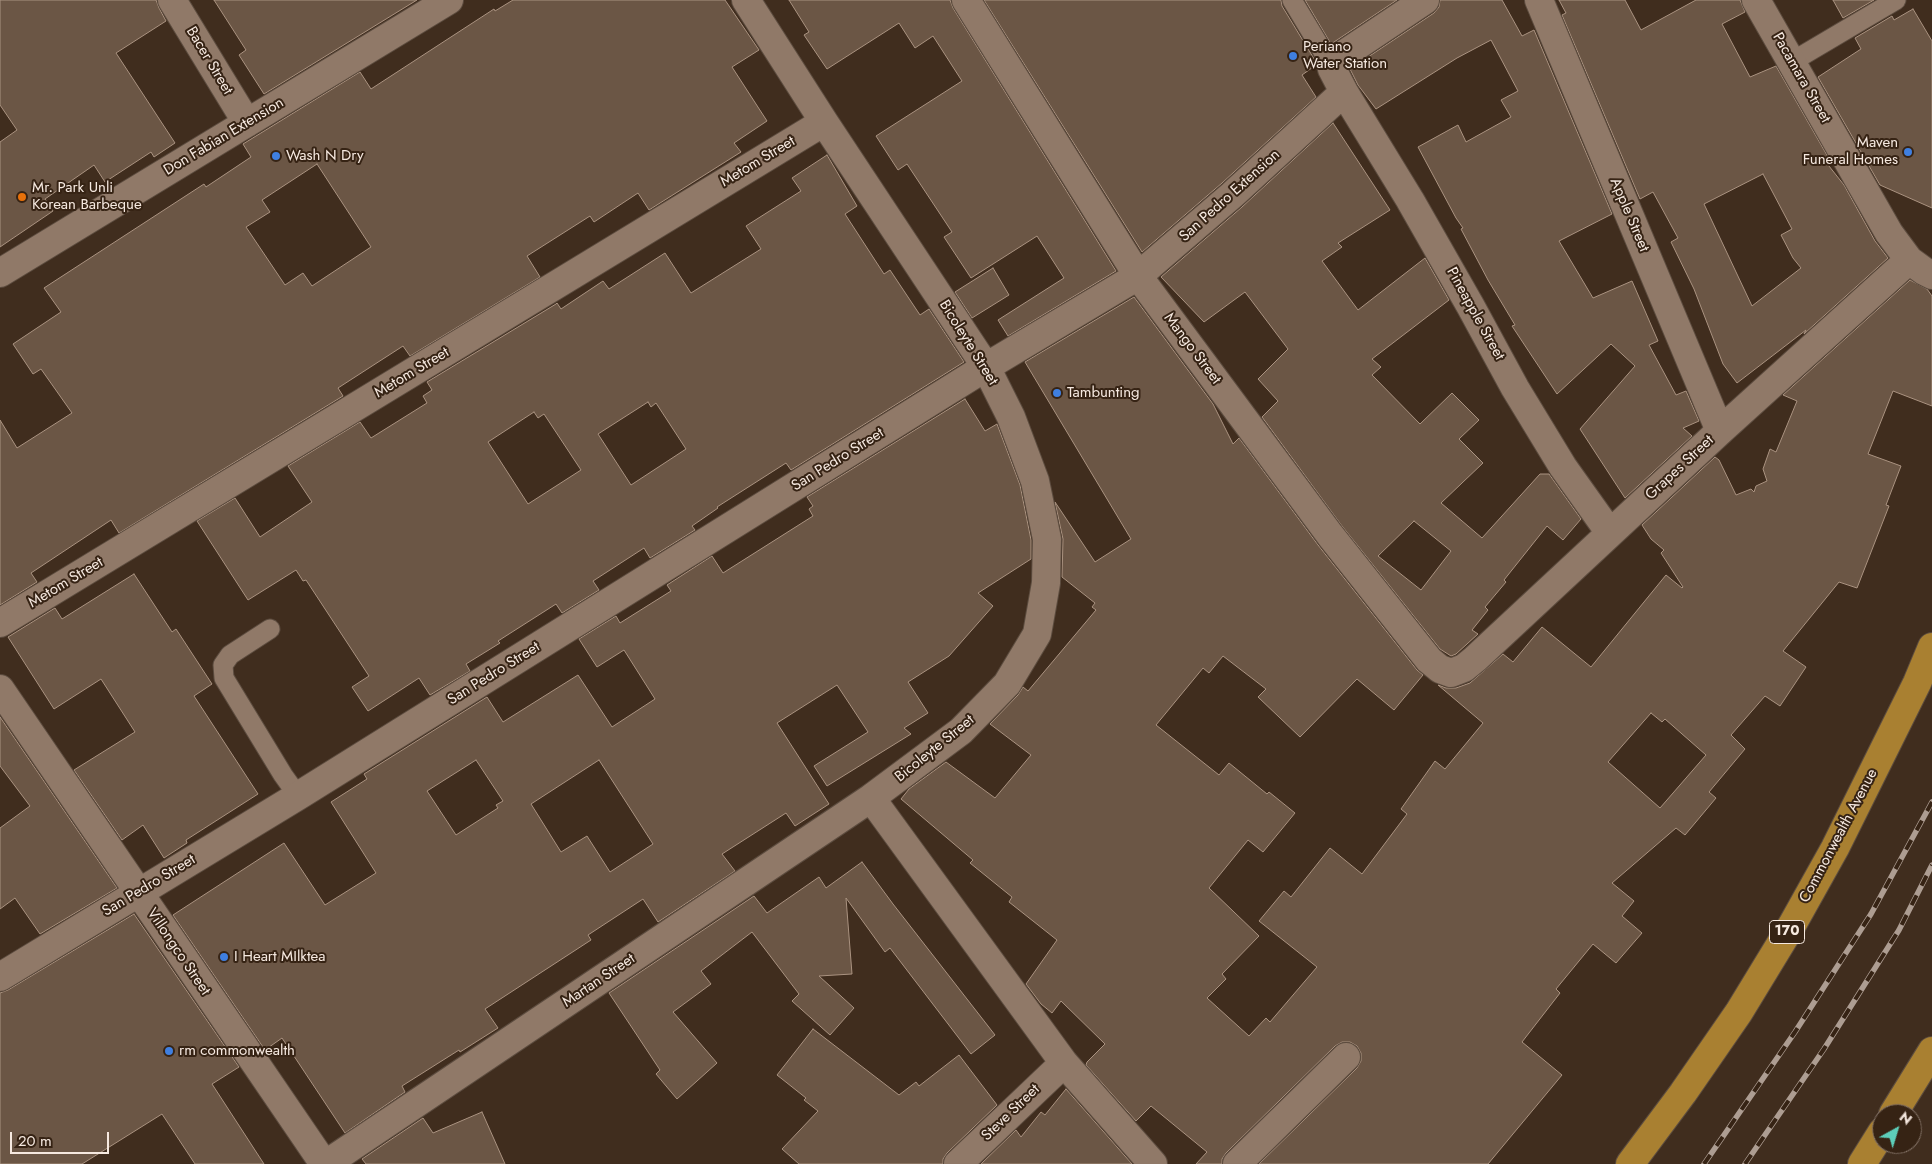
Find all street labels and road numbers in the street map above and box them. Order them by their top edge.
street label: Bacer Street [182,24,236,98]
street label: Pacamara Street [1768,30,1834,126]
street label: Don Fabian Extension [161,94,287,180]
street label: Metom Street [718,133,798,191]
street label: San Pedro Extension [1176,146,1284,246]
street label: Apple Street [1605,175,1653,255]
street label: Pineapple Street [1442,264,1508,364]
street label: Bicoleyte Street [935,297,1001,389]
street label: Mango Street [1159,310,1225,388]
street label: Metom Street [372,344,452,402]
street label: San Pedro Street [789,424,887,496]
street label: Grapes Street [1642,432,1718,504]
street label: Metom Street [26,554,106,612]
street label: San Pedro Street [445,638,543,710]
street label: Bicoleyte Street [892,712,978,786]
street label: Commonwealth Avenue [1796,766,1882,906]
street label: San Pedro Street [99,851,199,921]
street label: Villongco Street [142,905,214,999]
road number: 170 [1770,920,1804,944]
street label: Martan Street [559,950,639,1012]
street label: Steve Street [978,1081,1044,1145]

